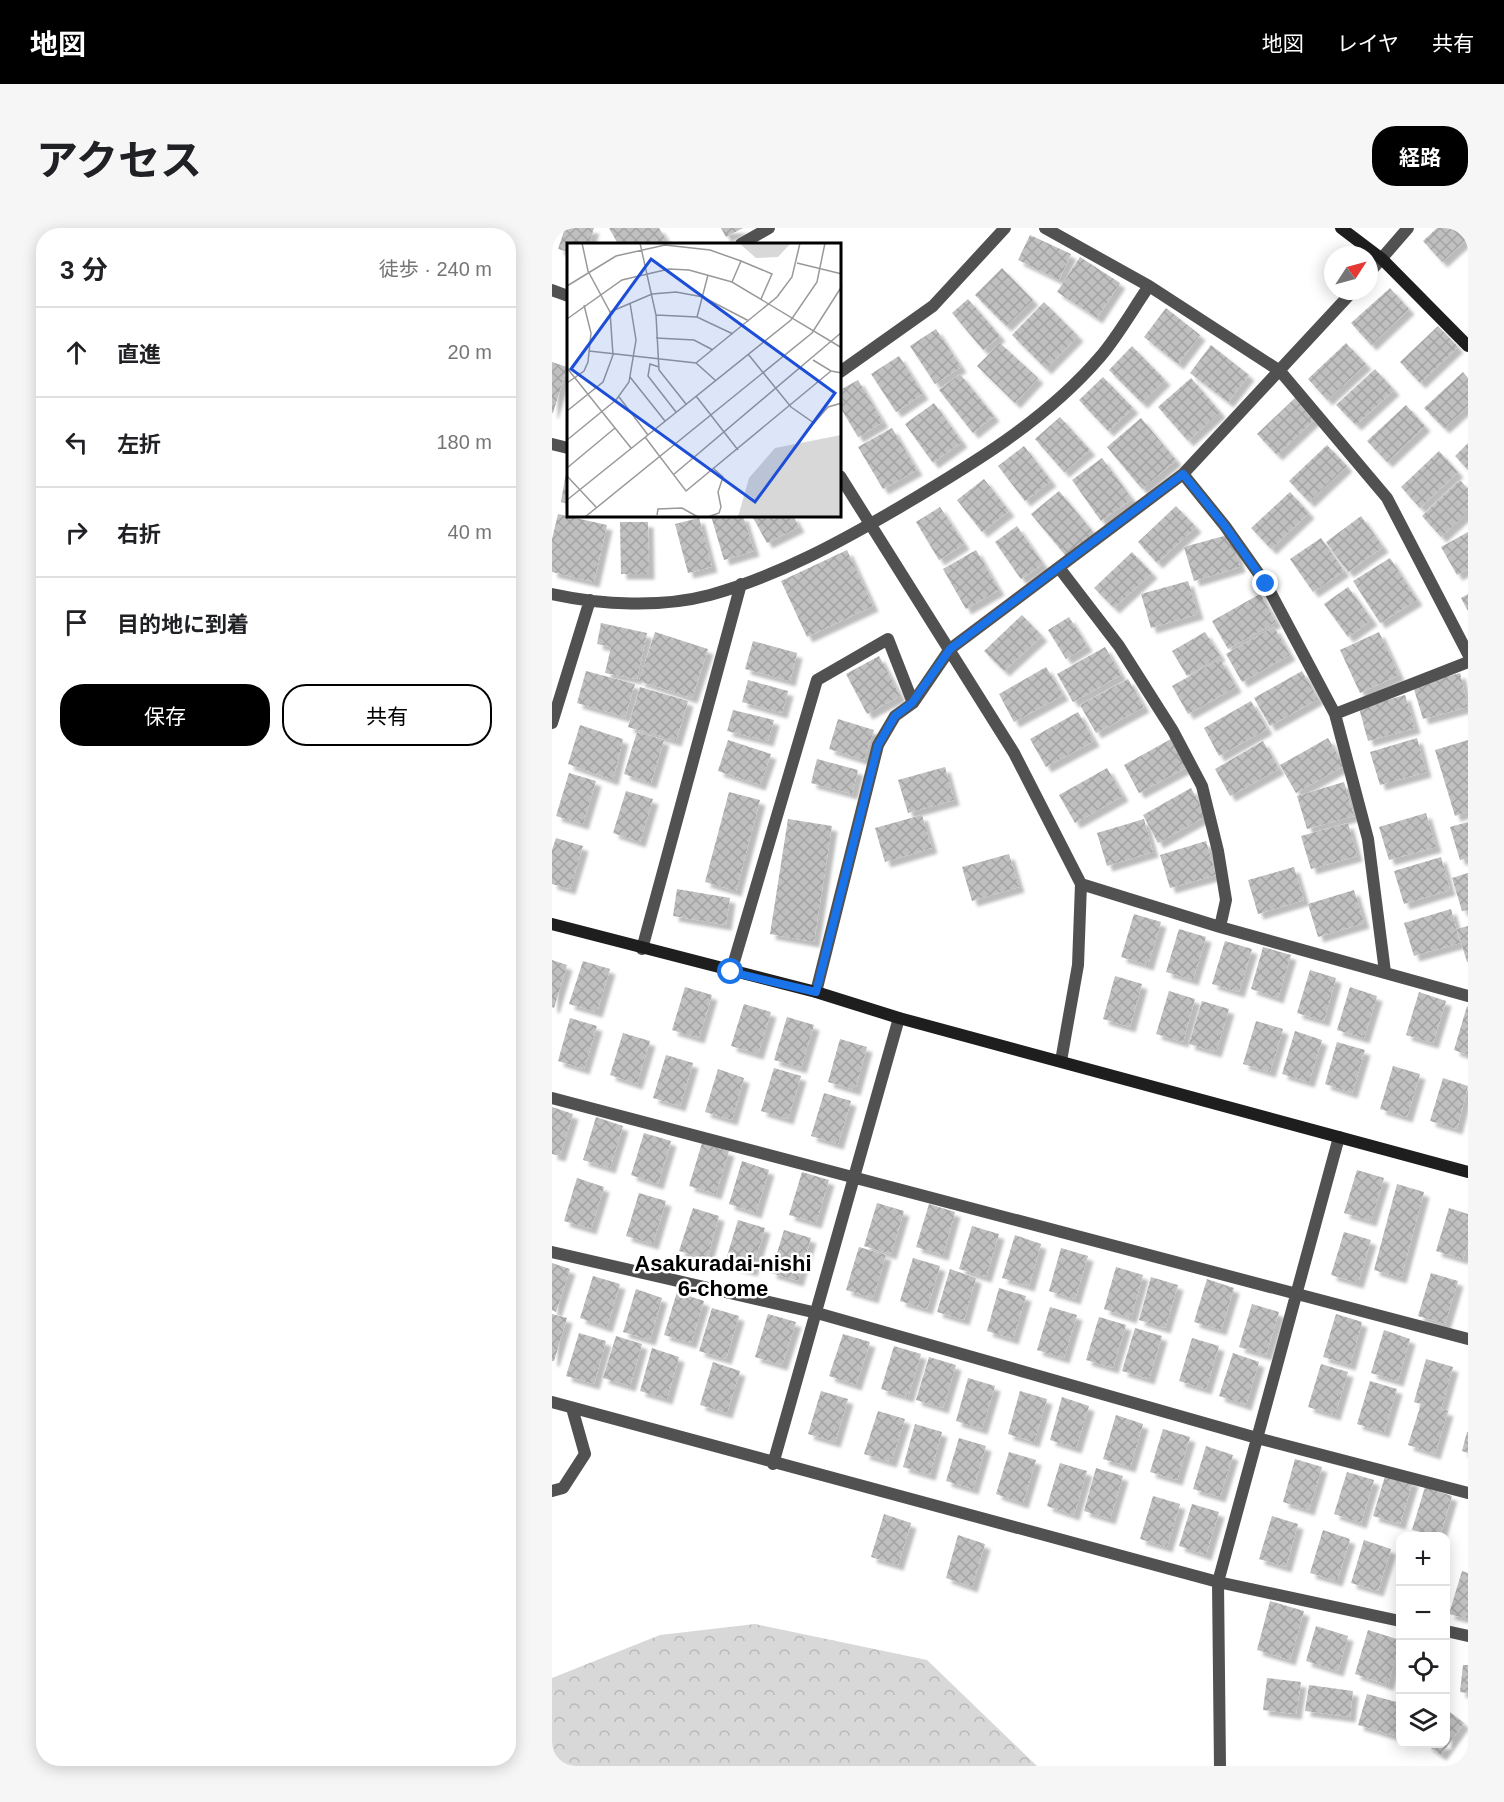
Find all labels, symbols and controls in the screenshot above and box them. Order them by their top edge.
text: 地図 [30,29,86,60]
text: 地図 [1262,32,1304,55]
text: レイヤ [1337,32,1399,55]
text: 共有 [1432,32,1474,55]
button: 経路 [1372,126,1468,186]
text: アクセス [36,137,202,184]
inset map [567,243,842,518]
north arrow [1324,246,1378,300]
text: 3 分 [60,255,108,285]
text: 徒歩 · 240 m [379,258,492,280]
icon: ahead [60,336,93,369]
text: 20 m [448,341,492,363]
text: 直進 [117,342,161,367]
icon: left [60,426,93,459]
text: 180 m [436,431,492,453]
text: 左折 [117,432,161,457]
icon: right [60,516,93,549]
text: 40 m [448,521,492,543]
text: 右折 [117,522,161,547]
route end [1252,570,1278,596]
icon: arrive [60,606,93,639]
text: 目的地に到着 [117,612,249,637]
button: 保存 [60,684,270,746]
button: 共有 [282,684,492,746]
route start [717,958,743,984]
district label: Asakuradai-nishi 6-chome [634,1251,812,1301]
map controls [1396,1532,1450,1748]
button: + [1396,1532,1450,1586]
button: − [1396,1586,1450,1640]
button: locate [1396,1640,1450,1694]
button: layers [1396,1694,1450,1748]

